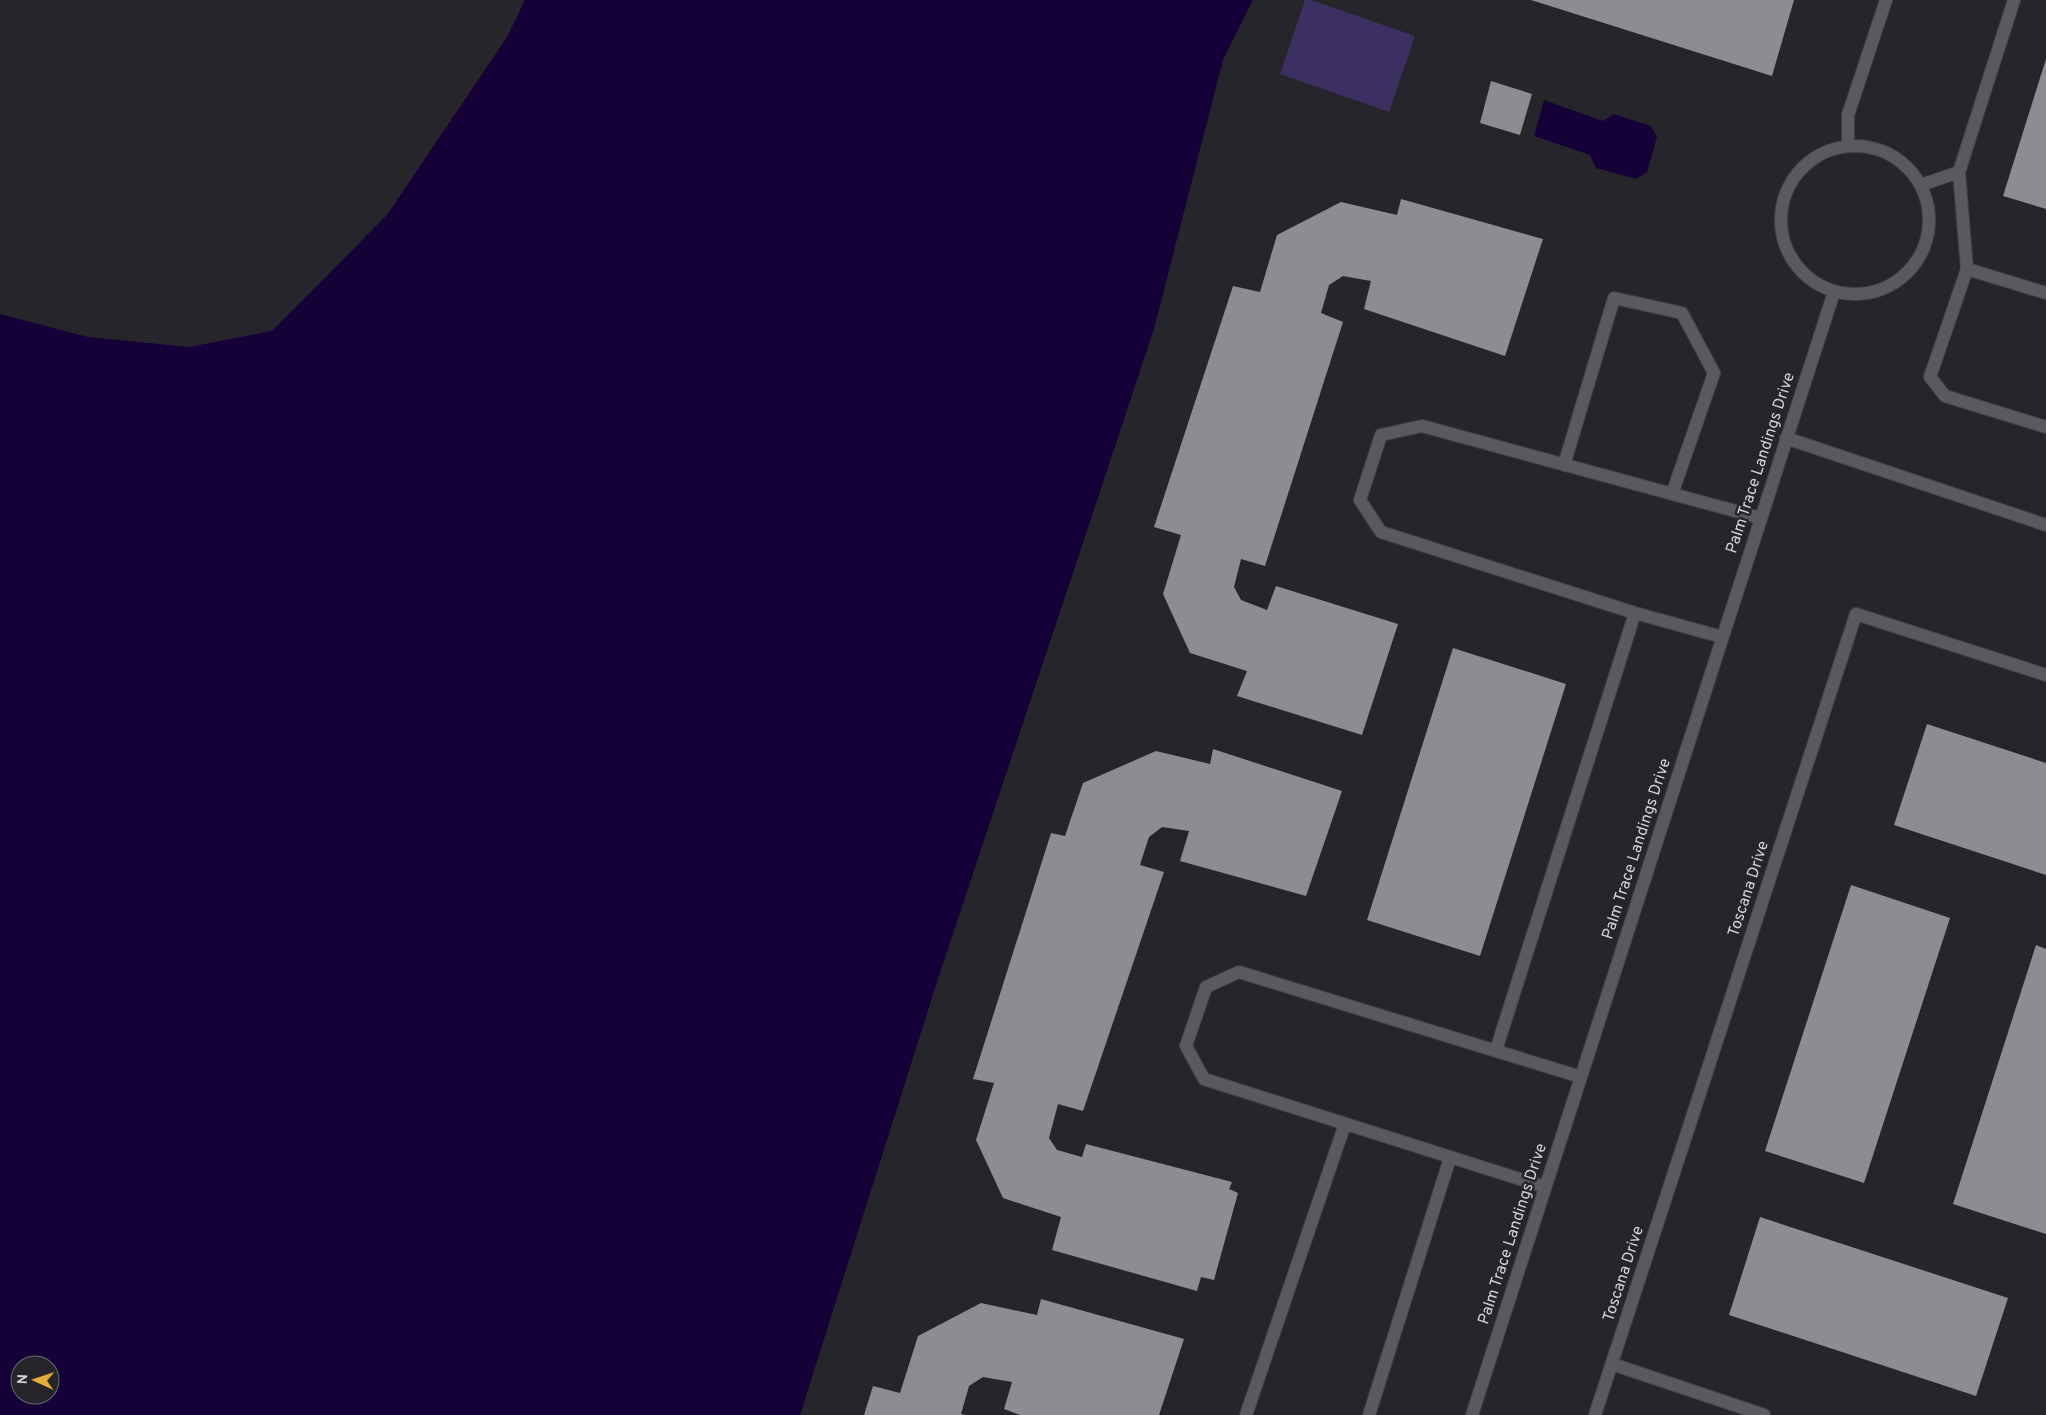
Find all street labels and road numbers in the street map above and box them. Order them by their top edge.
street label: Palm Trace Landings Drive [1722,370,1800,556]
street label: Palm Trace Landings Drive [1598,756,1676,942]
street label: Toscana Drive [1724,839,1774,939]
street label: Palm Trace Landings Drive [1474,1141,1552,1327]
street label: Toscana Drive [1599,1224,1649,1324]

